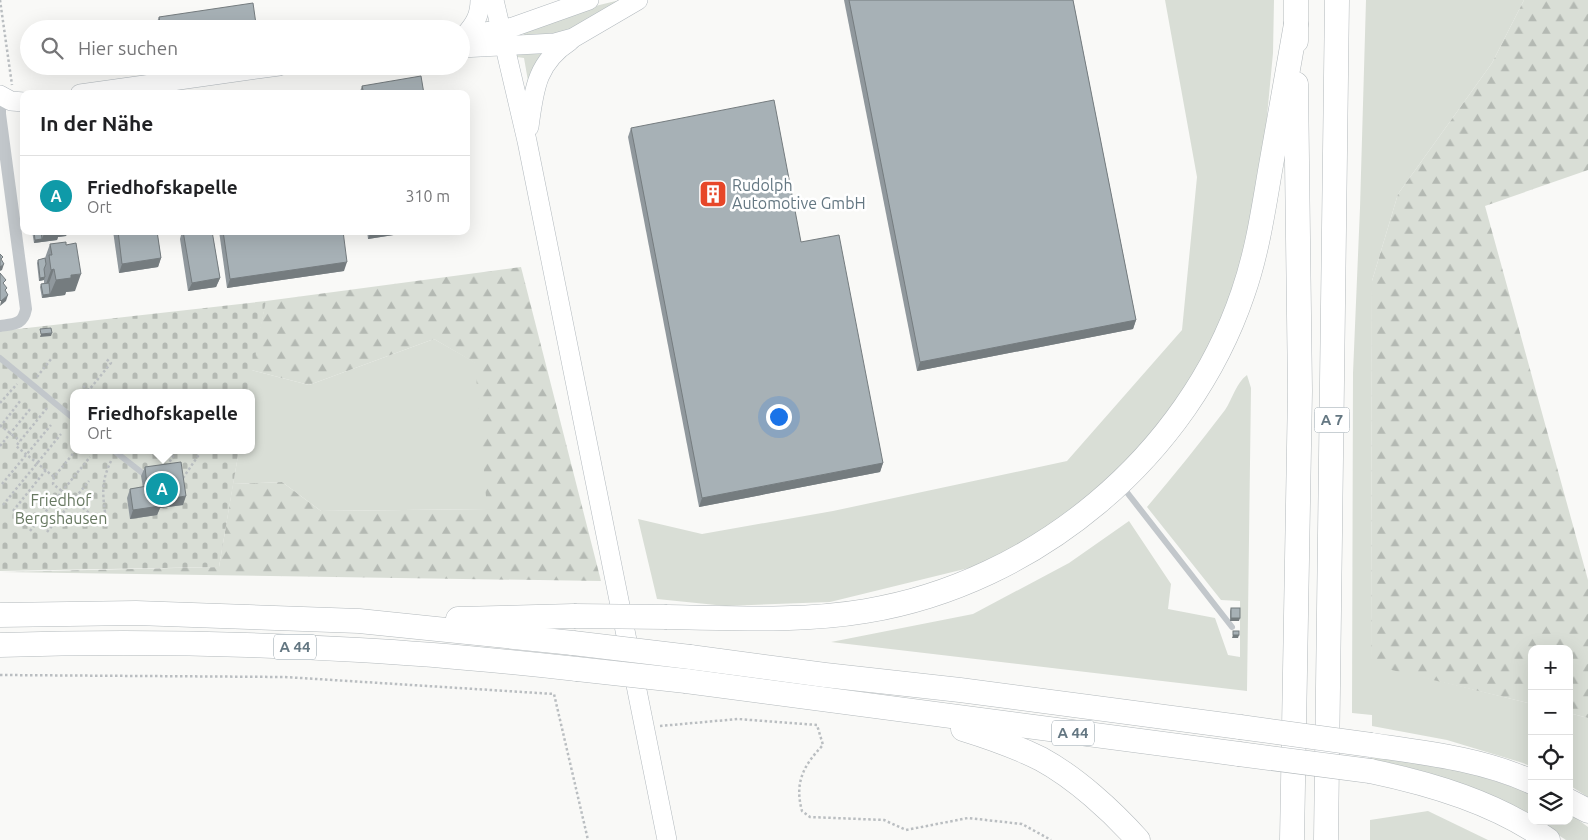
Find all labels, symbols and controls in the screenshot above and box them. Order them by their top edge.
search box [20,20,470,75]
icon: search [38,34,66,62]
text: Hier suchen [78,37,178,59]
text: In der Nähe [40,111,153,135]
text: Friedhofskapelle [87,176,238,198]
place label: Rudolph Automotive GmbH [732,176,866,212]
building icon: Rudolph Automotive GmbH [698,179,728,209]
text: A [50,187,62,205]
text: 310 m [405,187,450,205]
text: Ort [87,198,112,216]
popup [70,389,255,454]
text: Friedhofskapelle [87,402,238,424]
your location [766,404,792,430]
road number: A 7 [1314,408,1350,432]
text: Ort [87,424,112,442]
pin: A [146,470,178,508]
park label: Friedhof Bergshausen [15,491,107,527]
road number: A 44 [274,634,316,660]
map controls [1528,645,1573,825]
button: + [1528,645,1573,690]
button: − [1528,690,1573,735]
road number: A 44 [1052,720,1094,746]
button: locate [1528,735,1573,780]
button: layers [1528,780,1573,825]

